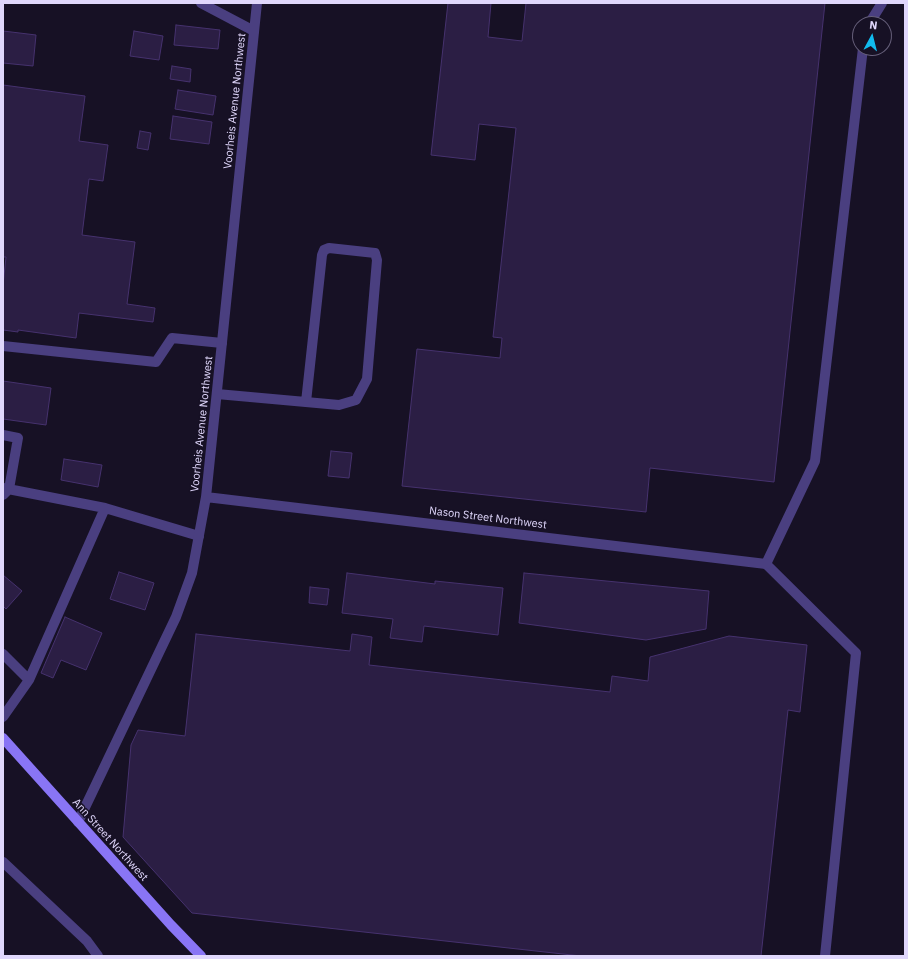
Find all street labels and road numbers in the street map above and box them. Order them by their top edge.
street label: Voorheis Avenue Northwest [221,32,249,170]
street label: Voorheis Avenue Northwest [188,355,216,493]
street label: Nason Street Northwest [428,504,548,532]
street label: Ann Street Northwest [69,796,151,884]

